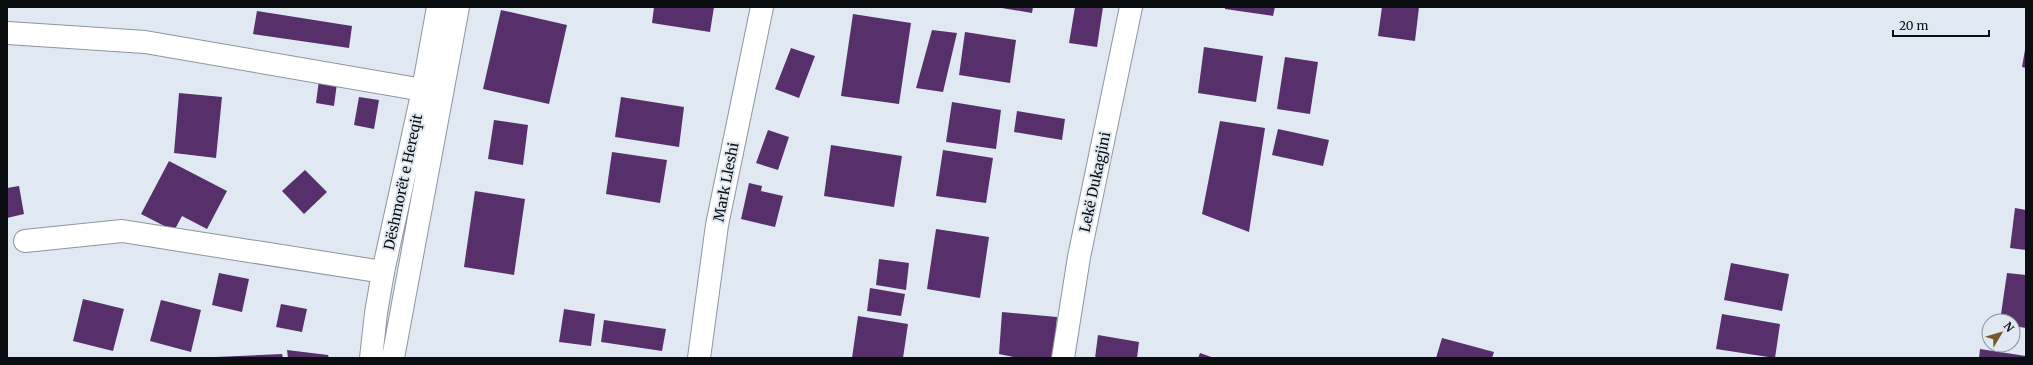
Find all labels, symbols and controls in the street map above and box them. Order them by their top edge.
scale bar [1893,12,1989,38]
text: 20 m [1899,18,1928,33]
street label: Dëshmorët e Hereqit [380,112,426,252]
street label: Lekë Dukagjini [1076,130,1115,234]
street label: Mark Lleshi [709,140,743,223]
north arrow [1981,313,2021,353]
text: N [2001,319,2017,335]

